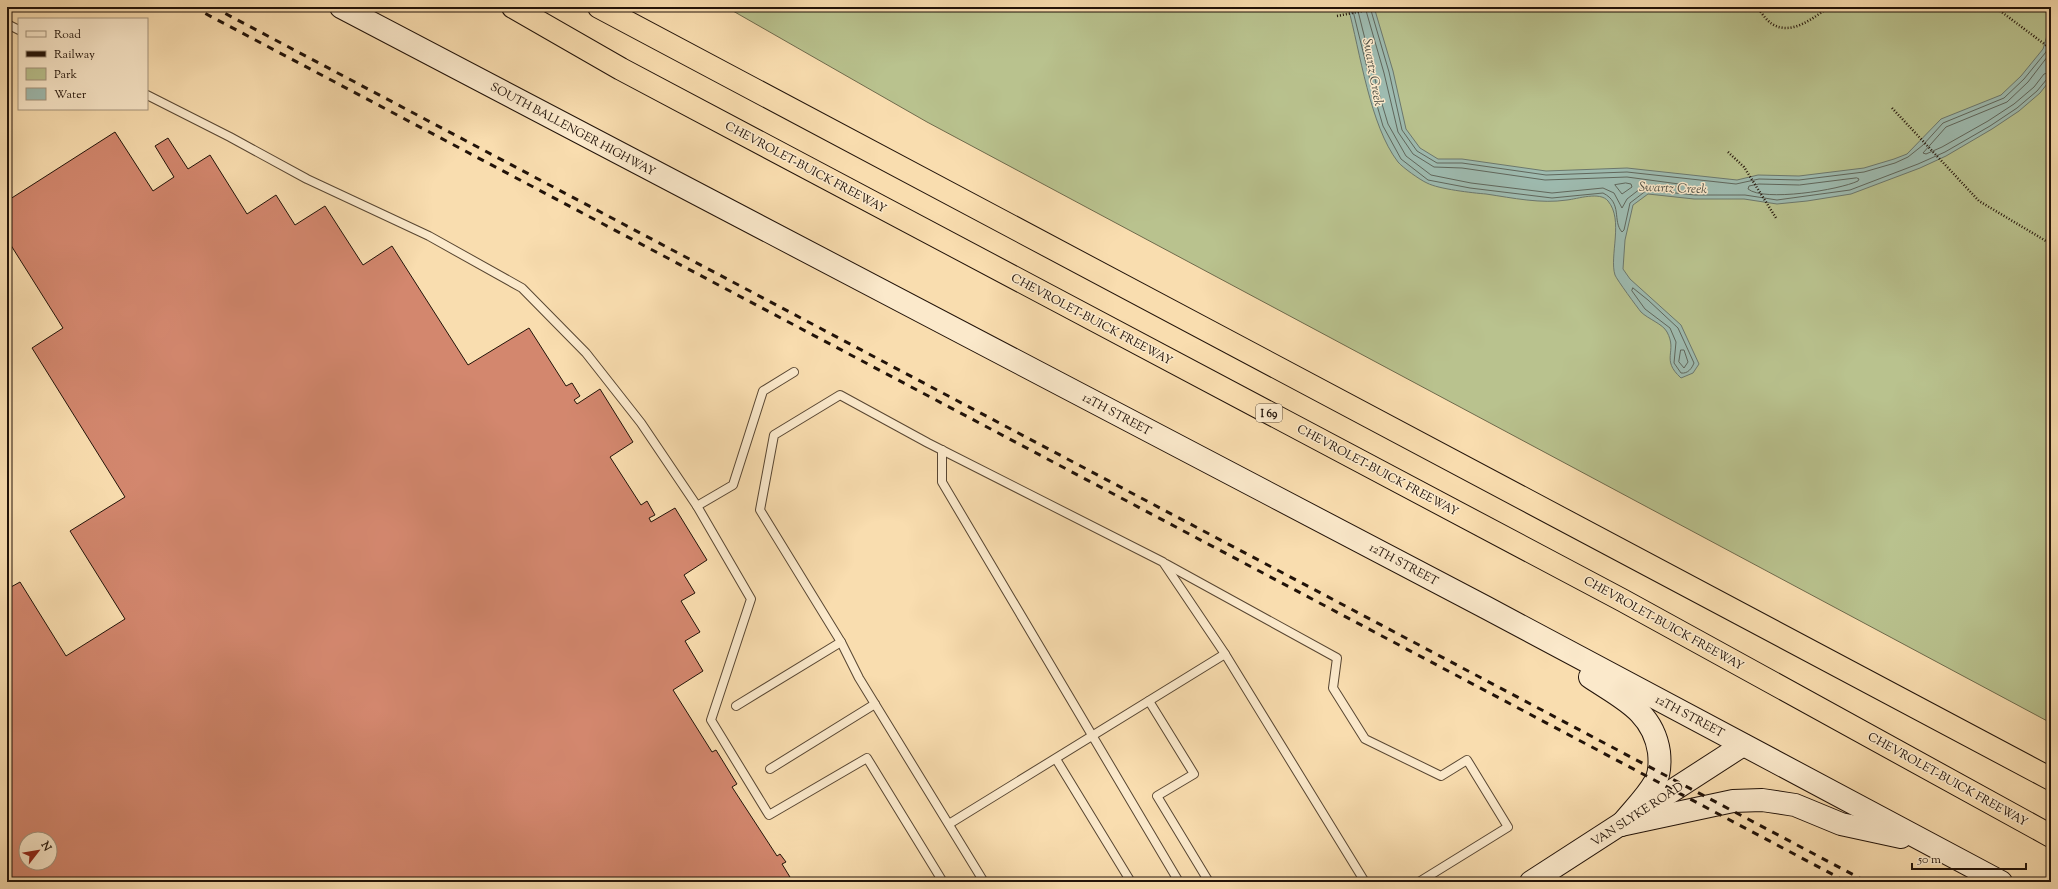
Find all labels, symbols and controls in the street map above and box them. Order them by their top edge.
legend [18,18,148,110]
text: Road [54,26,81,44]
water label: Swartz Creek [1357,37,1387,108]
text: Railway [54,46,95,64]
text: Park [54,66,77,84]
street label: SOUTH BALLENGER HIGHWAY [487,78,659,181]
text: Water [54,86,87,104]
street label: CHEVROLET-BUICK FREEWAY [722,118,890,218]
water label: Swartz Creek [1639,179,1707,199]
street label: CHEVROLET-BUICK FREEWAY [1008,270,1176,370]
street label: 12TH STREET [1079,389,1155,441]
road number: I 69 [1256,404,1282,422]
street label: CHEVROLET-BUICK FREEWAY [1294,421,1462,521]
street label: 12TH STREET [1366,539,1442,591]
street label: CHEVROLET-BUICK FREEWAY [1580,572,1747,676]
street label: 12TH STREET [1652,691,1728,743]
street label: CHEVROLET-BUICK FREEWAY [1864,728,2031,832]
street label: VAN SLYKE ROAD [1588,778,1687,852]
north arrow [18,831,58,871]
text: N [36,838,55,854]
scale bar [1912,845,2026,871]
text: 50 m [1917,851,1941,869]

